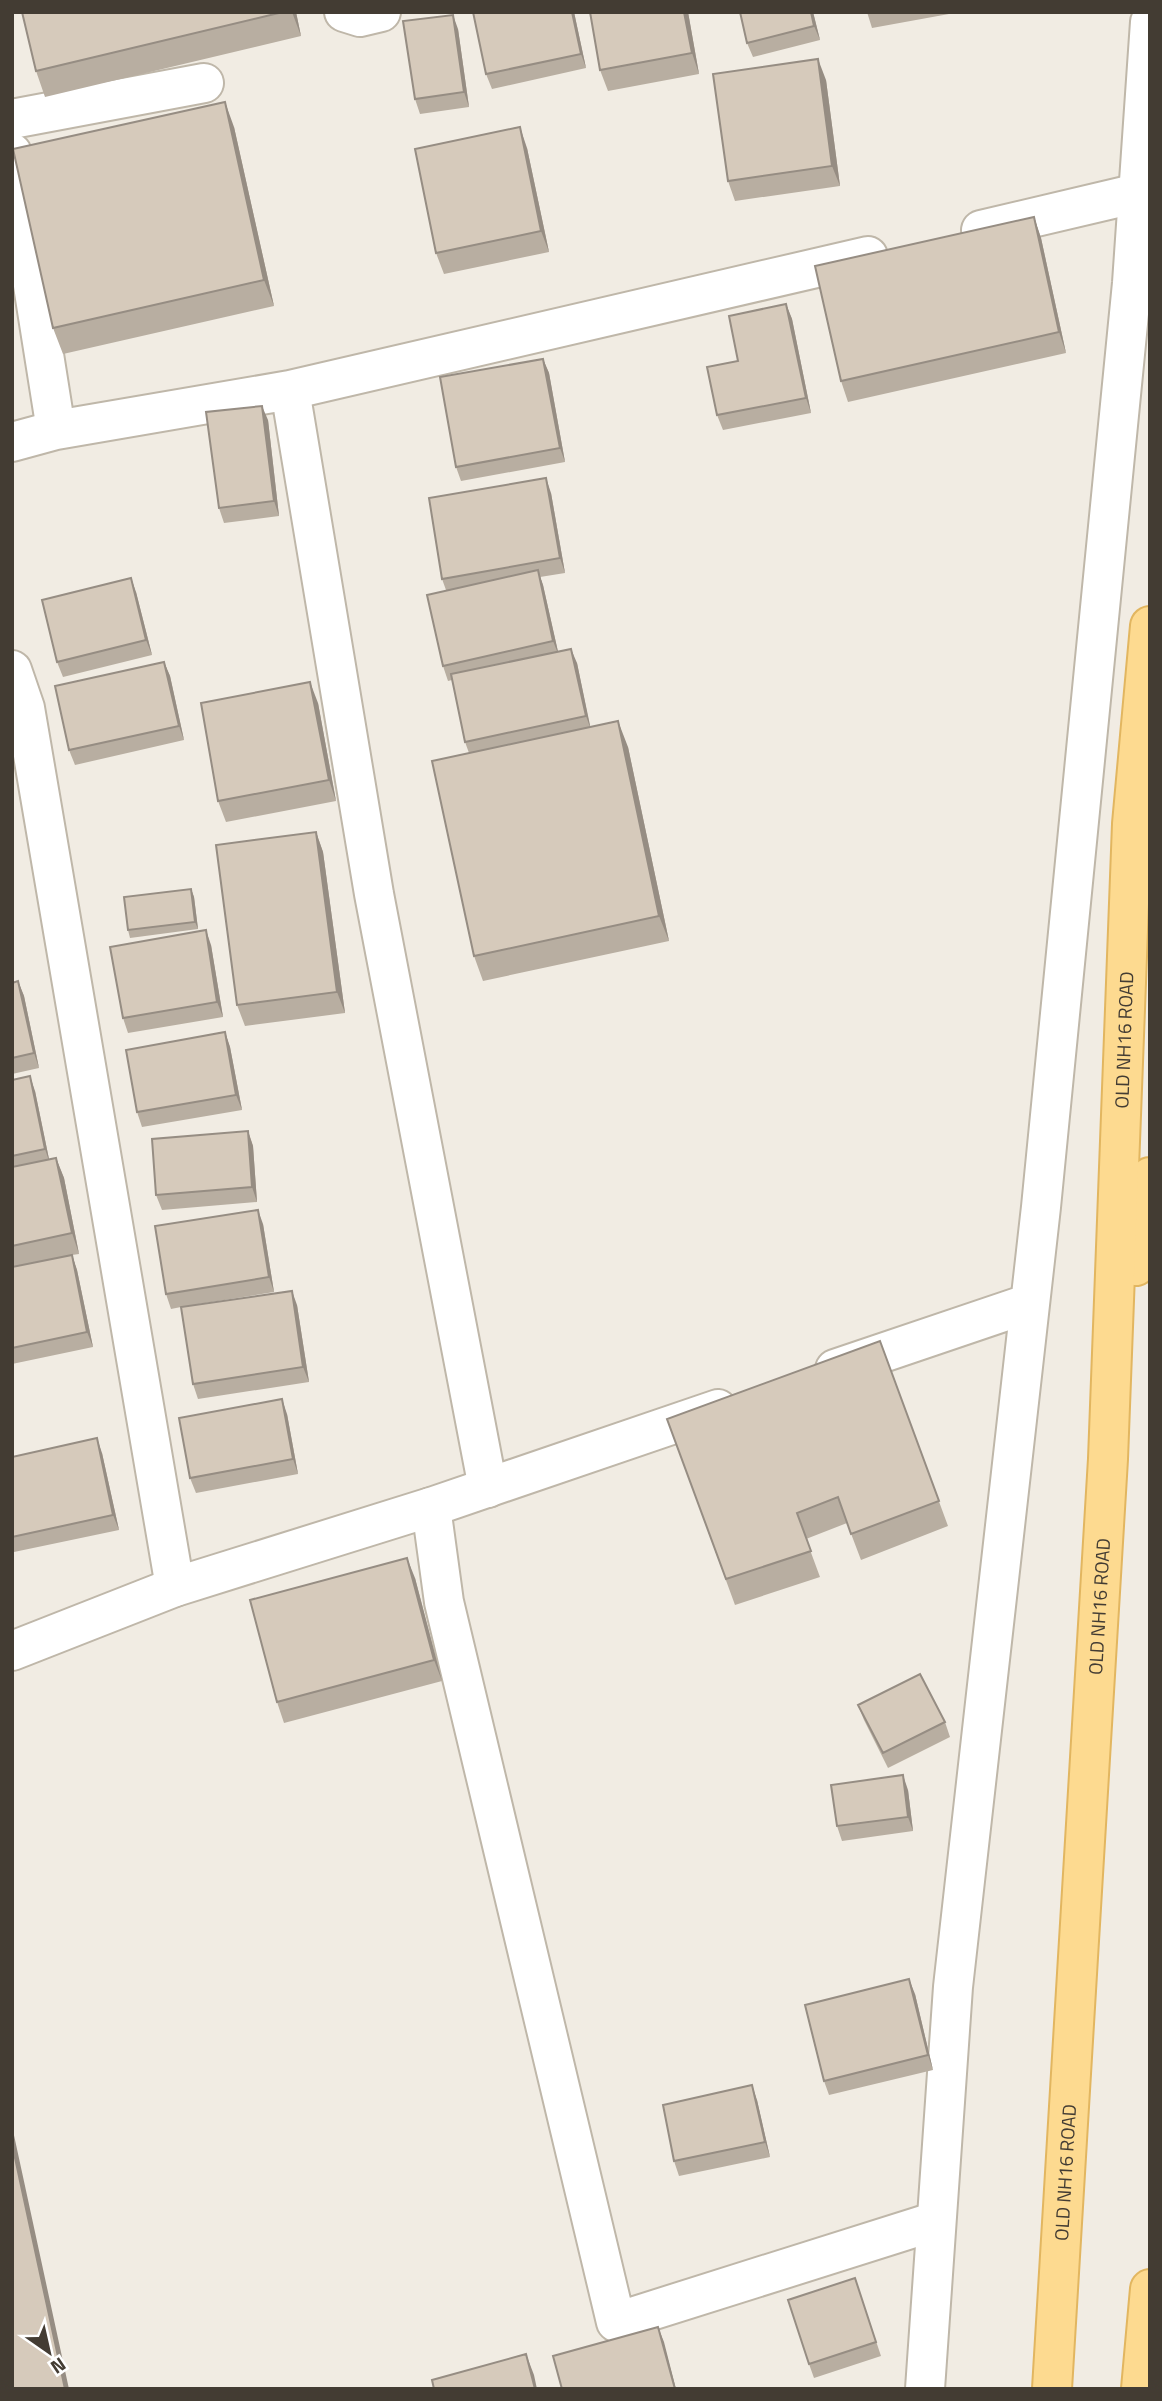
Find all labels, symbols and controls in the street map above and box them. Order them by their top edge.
street label: OLD NH16 ROAD [1106,971,1140,1109]
street label: OLD NH16 ROAD [1080,1537,1117,1676]
street label: OLD NH16 ROAD [1046,2103,1083,2242]
north arrow [14,2317,84,2387]
text: N [45,2351,72,2382]

